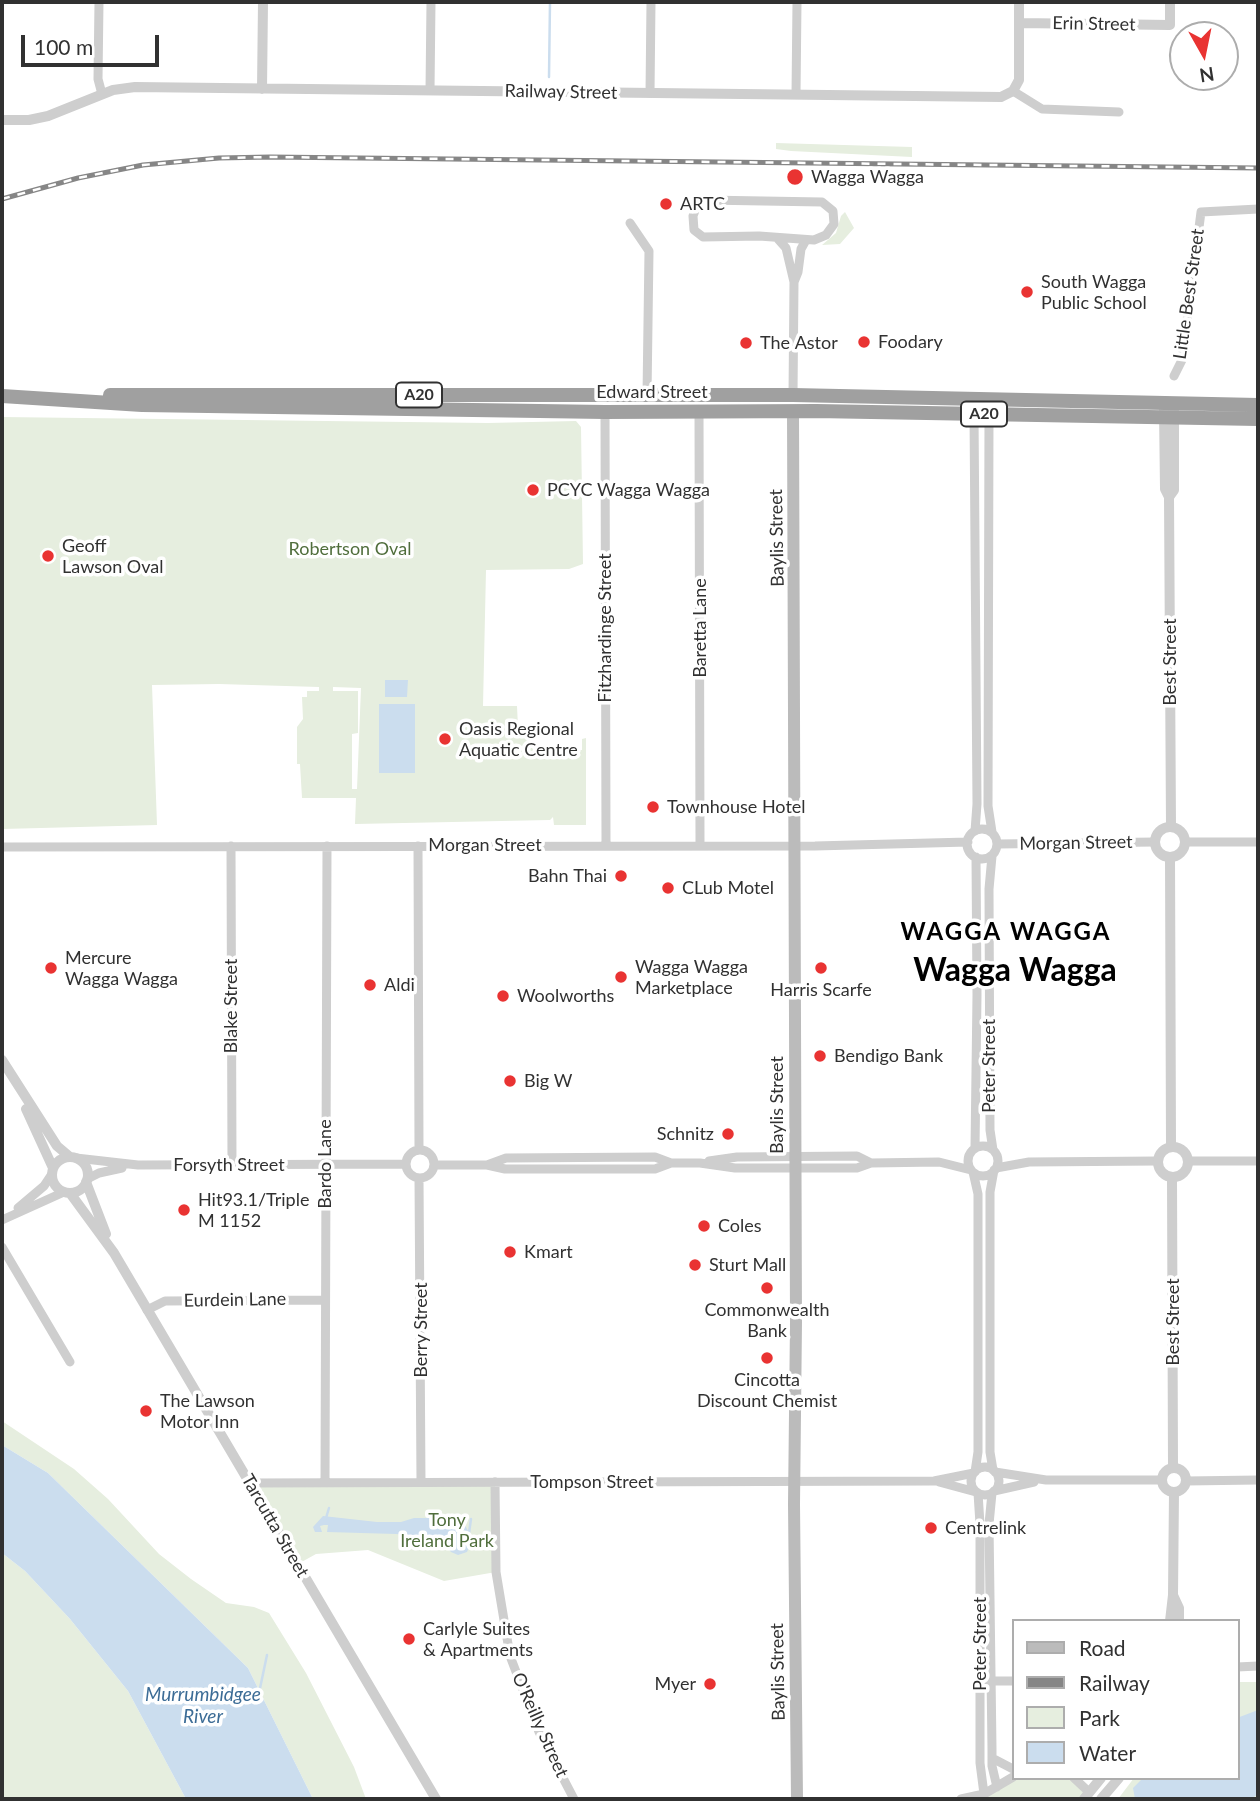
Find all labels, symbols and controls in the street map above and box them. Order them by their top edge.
street label: Erin Street [1052,12,1136,36]
scale bar [24,21,163,65]
north arrow [1169,21,1239,91]
text: 100 m [34,34,93,59]
text: N [1198,63,1216,88]
street label: Railway Street [504,80,618,104]
place label: Wagga Wagga [811,166,924,188]
marker: Wagga Wagga [785,167,805,187]
place label: ARTC [680,193,725,215]
marker: ARTC [658,196,674,212]
street label: Little Best Street [1169,227,1209,361]
place label: South Wagga Public School [1041,271,1147,314]
marker: South Wagga Public School [1019,284,1035,300]
place label: Foodary [878,331,943,353]
place label: The Astor [760,332,838,354]
marker: Foodary [856,334,872,350]
marker: The Astor [738,335,754,351]
street label: Edward Street [596,381,708,403]
road number: A20 [396,382,442,408]
road number: A20 [961,402,1007,426]
place label: PCYC Wagga Wagga [547,479,710,501]
marker: PCYC Wagga Wagga [525,482,541,498]
street label: Baylis Street [765,489,789,587]
place label: Geoff Lawson Oval [62,535,164,578]
park label: Robertson Oval [289,538,411,560]
marker: Geoff Lawson Oval [40,548,56,564]
street label: Fitzhardinge Street [594,553,616,703]
street label: Baretta Lane [689,578,711,678]
street label: Best Street [1159,618,1181,706]
place label: Oasis Regional Aquatic Centre [459,718,578,760]
marker: Oasis Regional Aquatic Centre [437,731,453,747]
place label: Townhouse Hotel [667,796,806,818]
marker: Townhouse Hotel [645,799,661,815]
street label: Morgan Street [1019,831,1133,855]
street label: Morgan Street [428,834,542,856]
place label: Bahn Thai [528,865,607,887]
marker: Bahn Thai [613,868,629,884]
place label: CLub Motel [682,877,774,899]
marker: CLub Motel [660,880,676,896]
district label: WAGGA WAGGA [902,918,1110,946]
place label: Mercure Wagga Wagga [65,947,178,990]
district label: Wagga Wagga [913,952,1117,990]
place label: Wagga Wagga Marketplace [635,956,748,998]
street label: Blake Street [220,959,242,1053]
marker: Mercure Wagga Wagga [43,960,59,976]
marker: Harris Scarfe [813,960,829,976]
marker: Wagga Wagga Marketplace [613,969,629,985]
place label: Aldi [384,974,415,996]
marker: Aldi [362,977,378,993]
place label: Harris Scarfe [770,979,872,1001]
place label: Woolworths [517,985,614,1007]
marker: Woolworths [495,988,511,1004]
street label: Peter Street [978,1019,1000,1113]
place label: Bendigo Bank [834,1045,943,1067]
marker: Bendigo Bank [812,1048,828,1064]
street label: Baylis Street [766,1056,788,1154]
place label: Big W [524,1070,572,1092]
marker: Big W [502,1073,518,1089]
street label: Bardo Lane [314,1119,336,1209]
place label: Schnitz [657,1123,714,1145]
marker: Schnitz [720,1126,736,1142]
street label: Forsyth Street [173,1154,285,1176]
place label: Hit93.1/Triple M 1152 [198,1189,309,1232]
marker: Hit93.1/Triple M 1152 [176,1202,192,1218]
place label: Coles [718,1215,762,1237]
marker: Coles [696,1218,712,1234]
place label: Kmart [524,1241,573,1263]
marker: Kmart [502,1244,518,1260]
place label: Sturt Mall [709,1254,786,1276]
marker: Sturt Mall [687,1257,703,1273]
street label: Best Street [1162,1278,1184,1366]
marker: Commonwealth Bank [759,1280,775,1296]
street label: Berry Street [410,1282,432,1378]
street label: Eurdein Lane [184,1288,286,1312]
place label: Commonwealth Bank [704,1299,830,1342]
marker: Cincotta Discount Chemist [759,1350,775,1366]
place label: Cincotta Discount Chemist [697,1369,837,1412]
place label: The Lawson Motor Inn [160,1390,255,1432]
marker: The Lawson Motor Inn [138,1403,154,1419]
street label: Tarcutta Street [237,1471,313,1581]
street label: Tompson Street [530,1471,654,1493]
park label: Tony Ireland Park [400,1509,494,1552]
place label: Centrelink [945,1517,1026,1539]
marker: Centrelink [923,1520,939,1536]
street label: Peter Street [969,1597,991,1691]
place label: Carlyle Suites & Apartments [423,1618,533,1660]
legend [1012,1619,1239,1780]
street label: Baylis Street [766,1623,790,1721]
marker: Carlyle Suites & Apartments [401,1631,417,1647]
text: Road [1079,1635,1126,1660]
street label: O'Reilly Street [507,1669,573,1781]
text: Railway [1079,1670,1150,1695]
place label: Myer [654,1673,696,1695]
marker: Myer [702,1676,718,1692]
water label: Murrumbidgee River [145,1684,261,1728]
text: Park [1079,1705,1120,1730]
text: Water [1079,1740,1136,1765]

